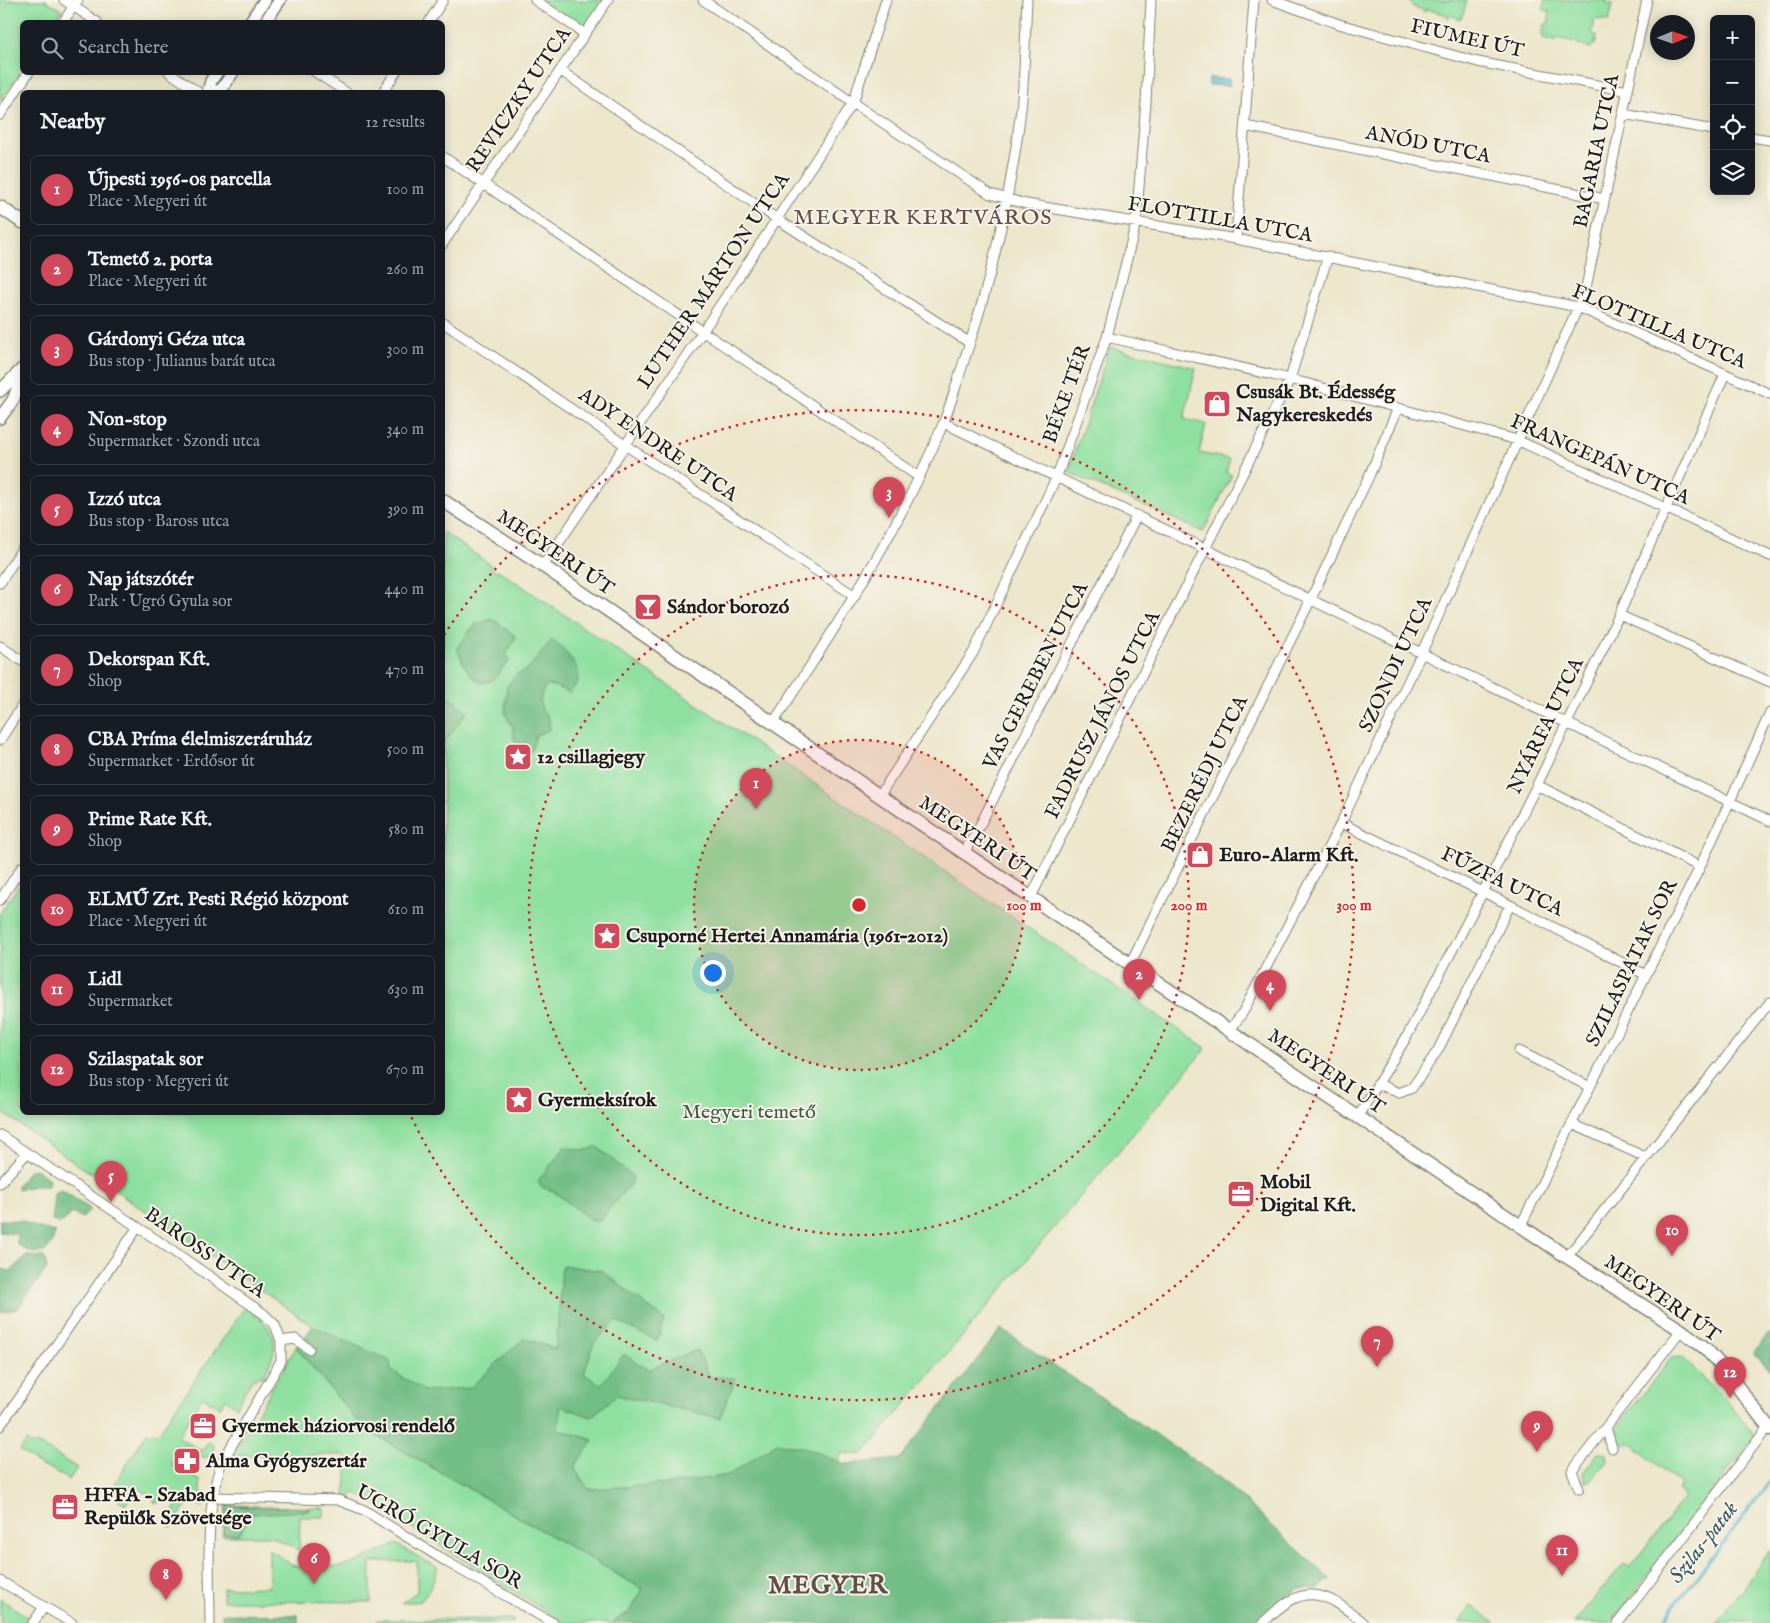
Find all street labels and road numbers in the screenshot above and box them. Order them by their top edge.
street label: FIUMEI ÚT [1408,14,1527,64]
street label: REVICZKY UTCA [461,22,577,178]
street label: BAGARIA UTCA [1568,71,1626,230]
street label: ANÓD UTCA [1362,120,1493,169]
street label: LUTHER MÁRTON UTCA [632,168,796,394]
street label: FLOTTILLA UTCA [1126,191,1315,249]
street label: FLOTTILLA UTCA [1568,279,1751,375]
street label: BÉKE TÉR [1038,340,1097,447]
street label: ADY ENDRE UTCA [573,382,743,508]
street label: FRANGEPÁN UTCA [1506,409,1694,511]
street label: MEGYERI ÚT [492,505,619,602]
street label: VAS GEREBEN UTCA [977,578,1094,775]
street label: SZONDI UTCA [1354,593,1438,737]
street label: FADRUSZ JÁNOS UTCA [1040,606,1167,823]
street label: NYÁRFA UTCA [1502,653,1590,798]
street label: BEZERÉDJ UTCA [1156,691,1254,857]
street label: MEGYERI ÚT [914,791,1041,888]
street label: FŰZFA UTCA [1437,842,1568,923]
street label: SZILASPATAK SOR [1581,874,1684,1051]
street label: MEGYERI ÚT [1263,1024,1390,1121]
street label: BAROSS UTCA [139,1202,271,1304]
street label: MEGYERI ÚT [1599,1250,1725,1348]
street label: UGRÓ GYULA SOR [351,1479,528,1595]

